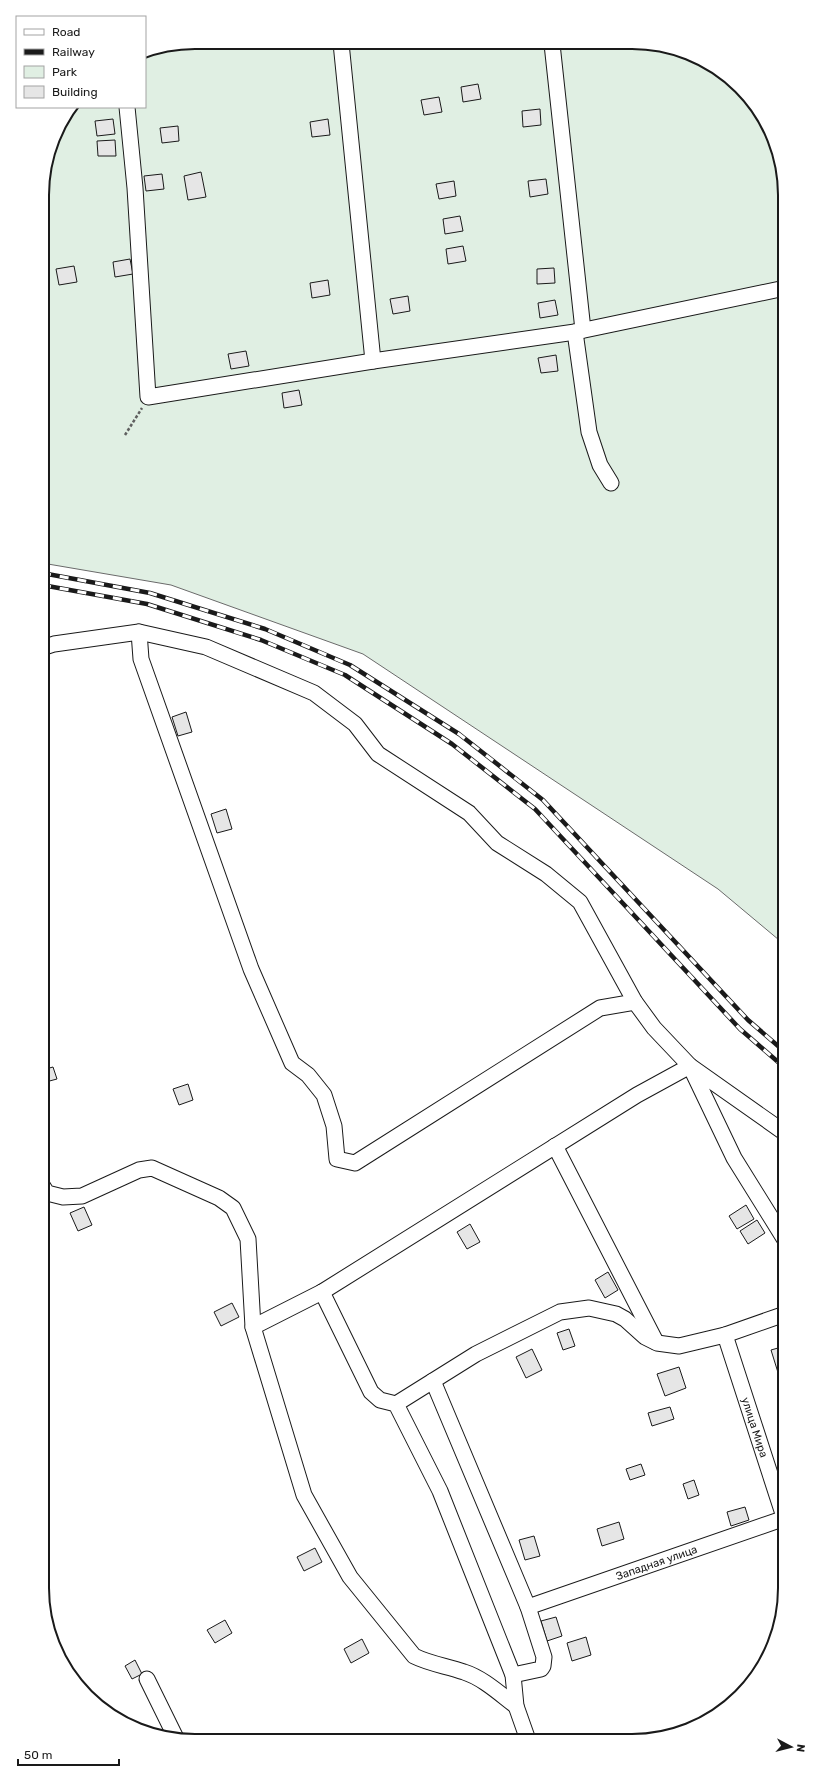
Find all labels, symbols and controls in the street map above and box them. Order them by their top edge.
legend [16,16,146,108]
text: Road [52,25,80,39]
text: Railway [52,45,95,59]
text: Park [52,65,78,79]
text: Building [52,85,98,99]
street label: улица Мира [739,1396,771,1459]
street label: Западная улица [614,1542,699,1583]
north arrow [771,1727,811,1767]
scale bar [18,1741,119,1767]
text: N [793,1743,807,1753]
text: 50 m [24,1748,52,1762]

